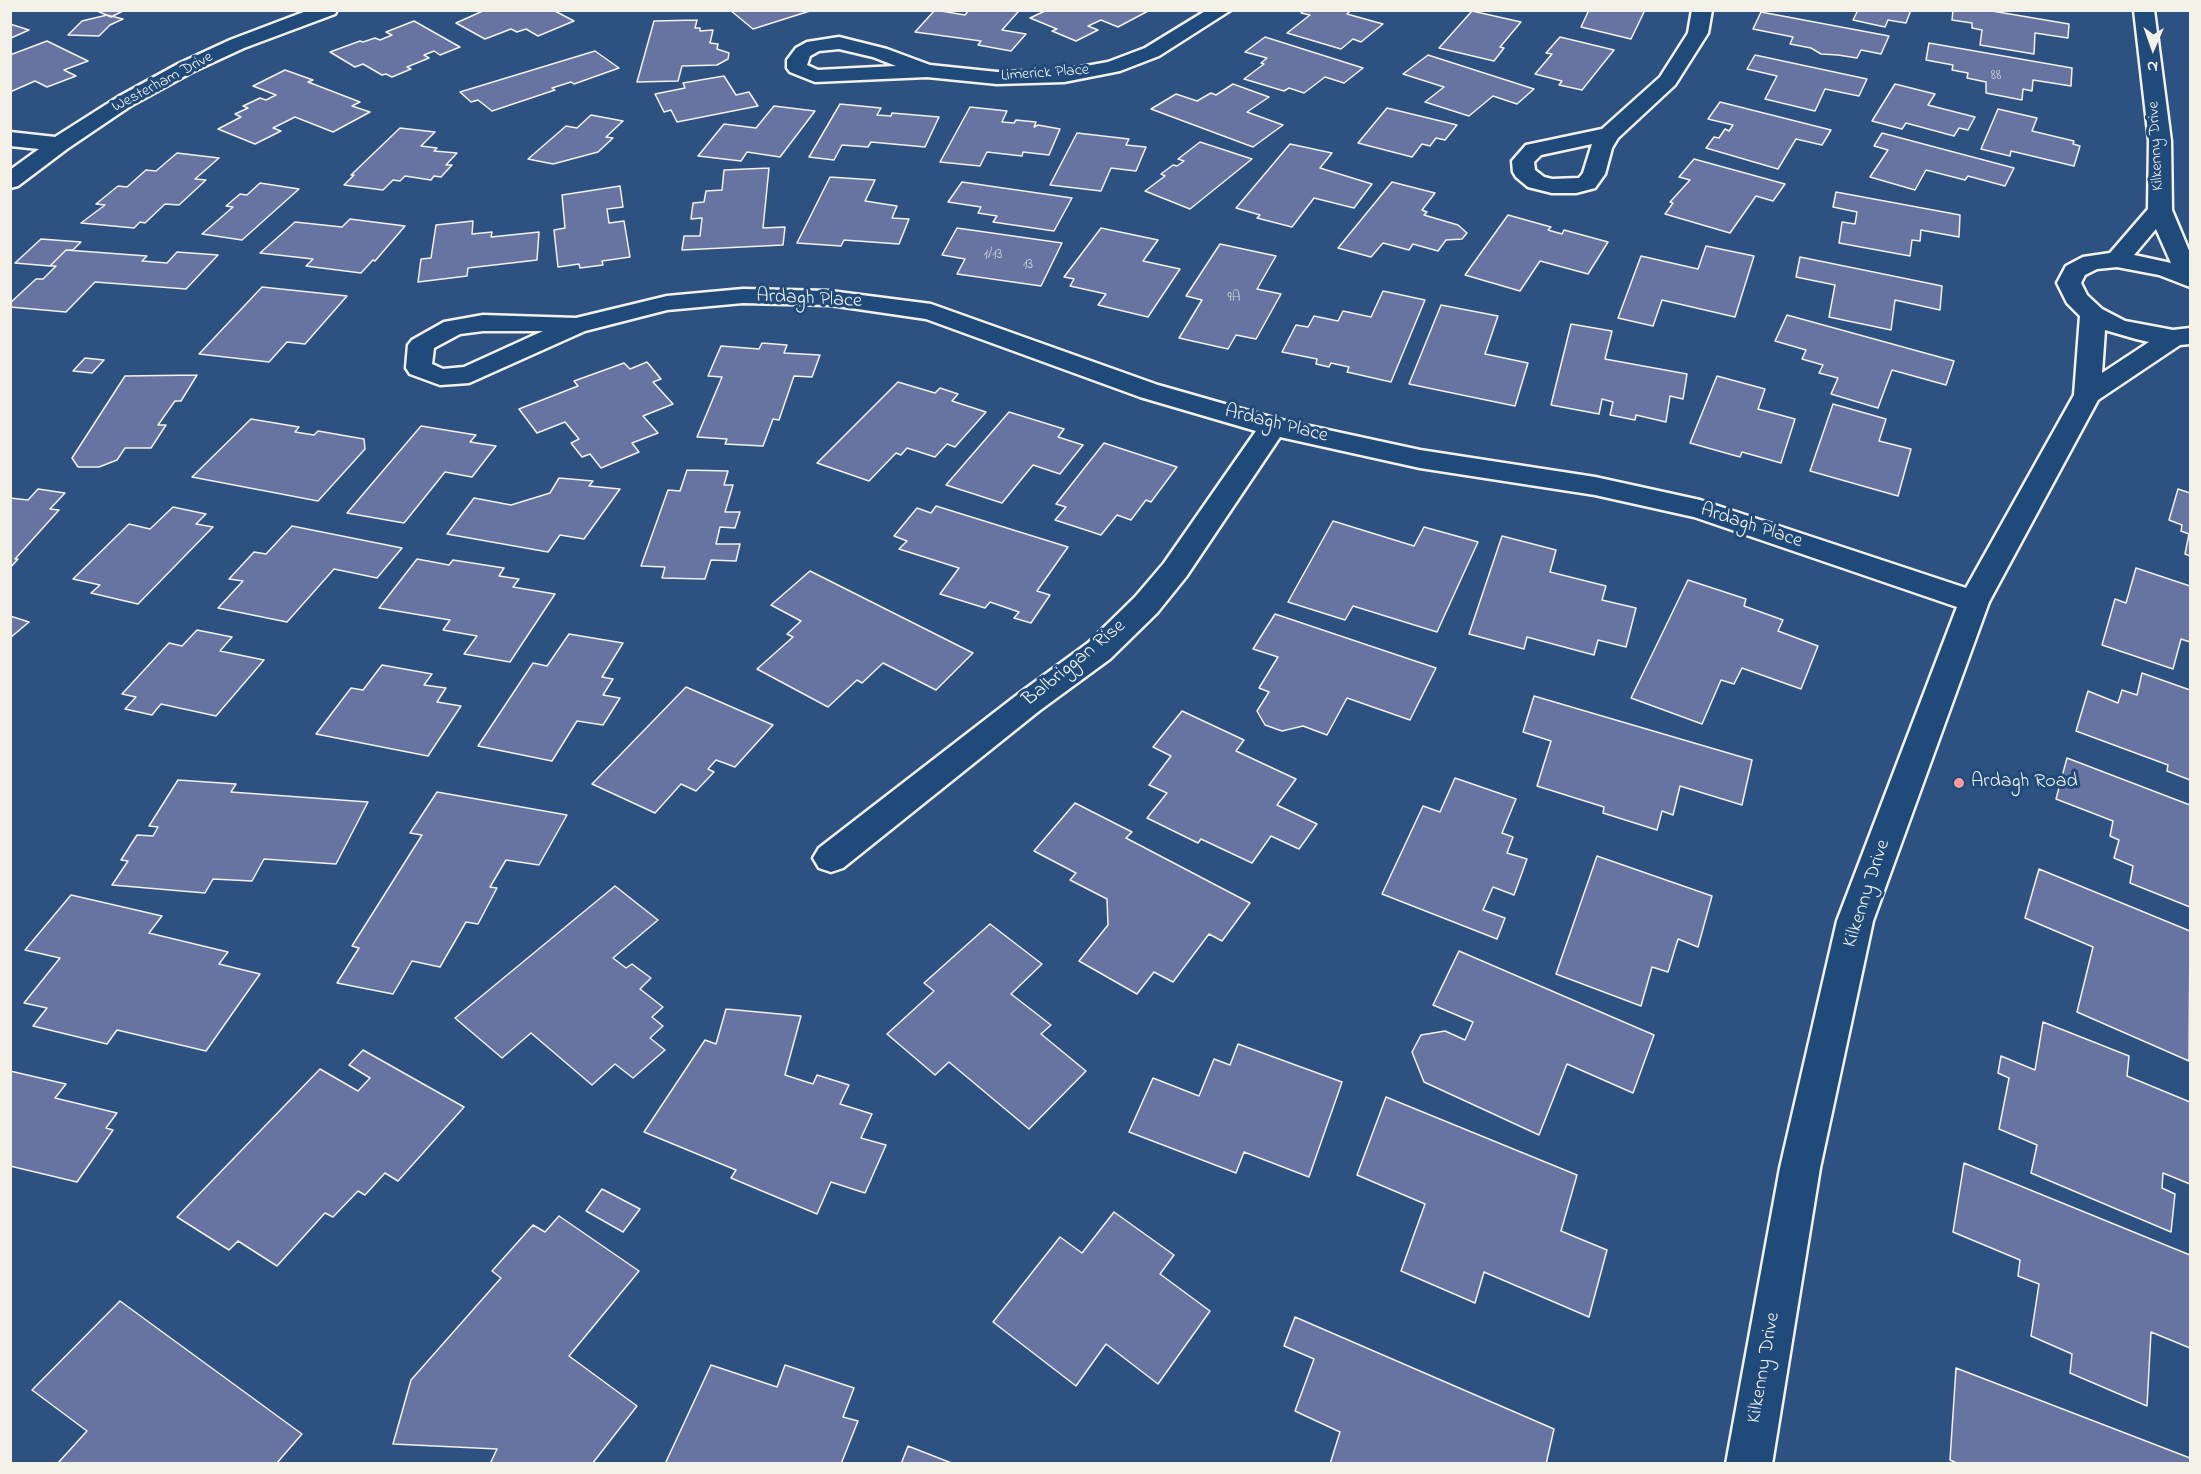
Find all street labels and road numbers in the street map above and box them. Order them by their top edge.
street label: Westerham Drive [109,48,217,118]
street label: Limerick Place [1000,61,1090,87]
street label: Kilkenny Drive [2145,101,2169,191]
street label: Ardagh Place [756,285,862,315]
street label: Ardagh Place [1222,401,1330,449]
street label: Ardagh Place [1697,499,1805,555]
street label: Balbriggan Rise [1019,615,1131,713]
street label: Kilkenny Drive [1839,837,1897,951]
street label: Kilkenny Drive [1743,1311,1787,1425]

